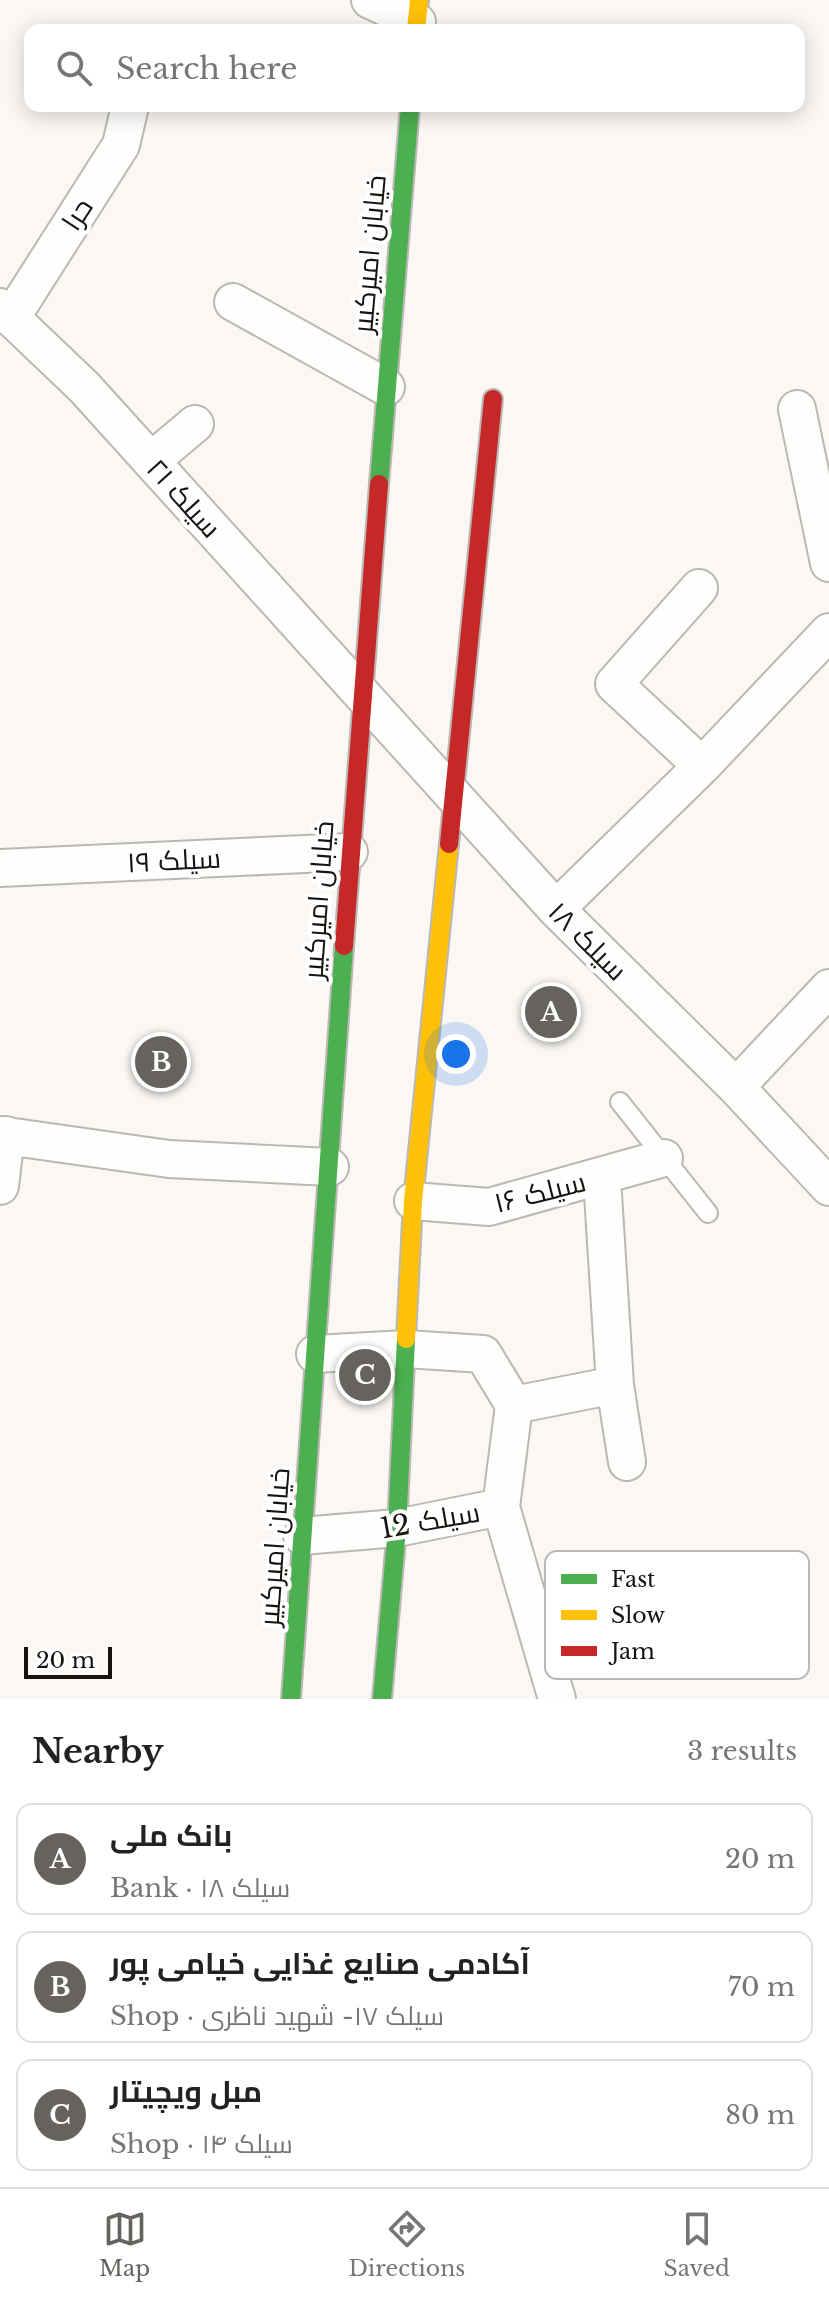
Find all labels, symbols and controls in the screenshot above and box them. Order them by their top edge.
search box [24,24,805,112]
icon: search [52,46,96,90]
text: Search here [116,50,297,87]
street label: خیابان امیرکبیر [345,173,394,337]
street label: حرا [54,192,101,237]
street label: سیلک ۲۱ [139,452,228,545]
street label: خیابان امیرکبیر [295,820,342,983]
street label: سیلک ۱۹ [126,841,222,880]
street label: سیلک ۱۸ [541,895,634,988]
pin: A [525,982,577,1042]
pin: B [135,1032,187,1092]
your location [436,1034,476,1074]
street label: سیلک ۱۶ [491,1164,589,1221]
pin: C [339,1345,391,1405]
street label: خیابان امیرکبیر [251,1467,298,1630]
street label: سیلک 12 [377,1495,483,1546]
legend [545,1551,809,1679]
text: Fast [611,1566,656,1593]
text: Slow [611,1602,665,1629]
text: Jam [608,1638,655,1665]
scale bar [24,1643,112,1679]
text: 20 m [36,1647,95,1674]
text: Nearby [32,1730,164,1772]
text: 3 results [687,1735,797,1767]
text: بانک ملی [110,1817,232,1854]
text: A [49,1843,71,1875]
text: 20 m [725,1843,795,1875]
text: Bank · سیلک ۱۸ [110,1872,290,1904]
text: آکادمی صنایع غذایی خیامی پور [110,1945,530,1982]
text: B [50,1971,70,2003]
text: 70 m [728,1971,795,2003]
text: Shop · سیلک ۱۷- شهید ناظری [110,2000,444,2032]
text: مبل ویچیتار [110,2073,262,2110]
text: C [49,2099,71,2131]
text: 80 m [725,2099,795,2131]
text: Shop · سیلک ۱۴ [110,2128,293,2160]
tab: Map [99,2207,150,2282]
tab: Directions [348,2207,465,2282]
tab: Saved [664,2207,730,2282]

